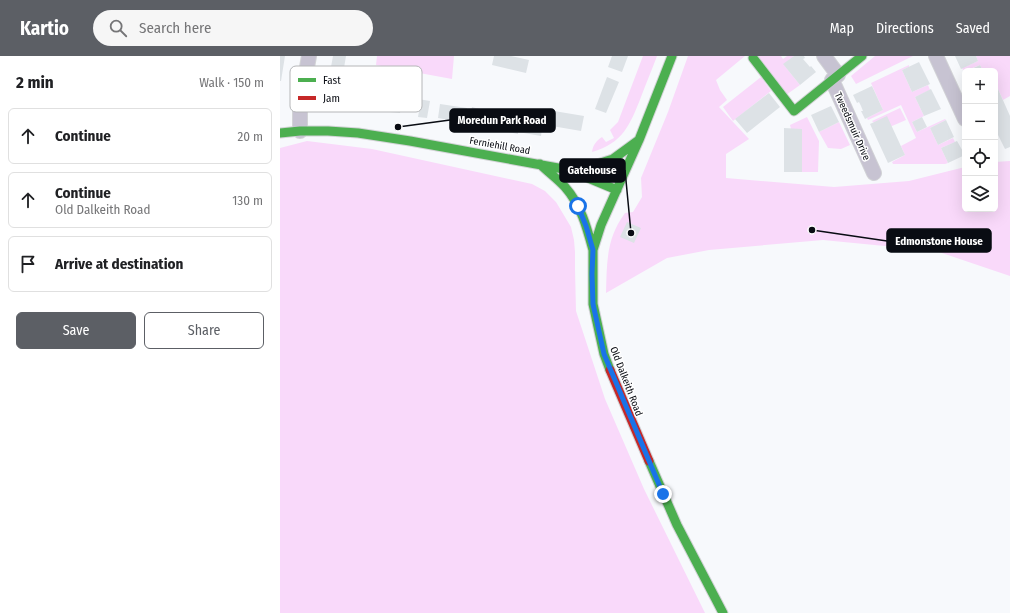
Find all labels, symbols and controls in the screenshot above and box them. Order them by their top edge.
search box [93,10,373,46]
text: Kartio [20,17,69,40]
icon: search [107,17,129,39]
text: Search here [139,19,211,37]
text: Map [830,20,854,37]
text: Directions [876,20,934,37]
text: Saved [956,20,990,37]
legend [290,66,422,112]
map controls [962,68,998,212]
button: + [962,68,998,104]
text: 2 min [16,72,54,93]
text: Fast [323,74,341,87]
text: Walk · 150 m [199,75,264,90]
street label: Tweedsmuir Drive [832,91,872,162]
text: Jam [323,92,340,105]
button: − [962,104,998,140]
callout: Moredun Park Road [450,109,555,132]
text: Moredun Park Road [458,114,546,127]
icon: ahead [17,125,39,147]
text: Continue [55,127,111,145]
text: 20 m [237,129,263,144]
street label: Ferniehill Road [469,135,531,157]
button: locate [962,140,998,176]
callout: Gatehouse [560,159,625,182]
text: Gatehouse [568,164,617,177]
button: layers [962,176,998,212]
text: Continue [55,184,111,202]
icon: ahead [17,189,39,211]
text: 130 m [232,193,263,208]
route start [569,197,587,215]
text: Old Dalkeith Road [55,202,150,217]
callout: Edmonstone House [887,229,991,252]
text: Edmonstone House [895,235,983,248]
icon: arrive [17,253,39,275]
text: Arrive at destination [55,255,183,273]
button: Save [16,312,136,349]
button: Share [144,312,264,349]
street label: Old Dalkeith Road [607,345,645,418]
route end [654,485,672,503]

